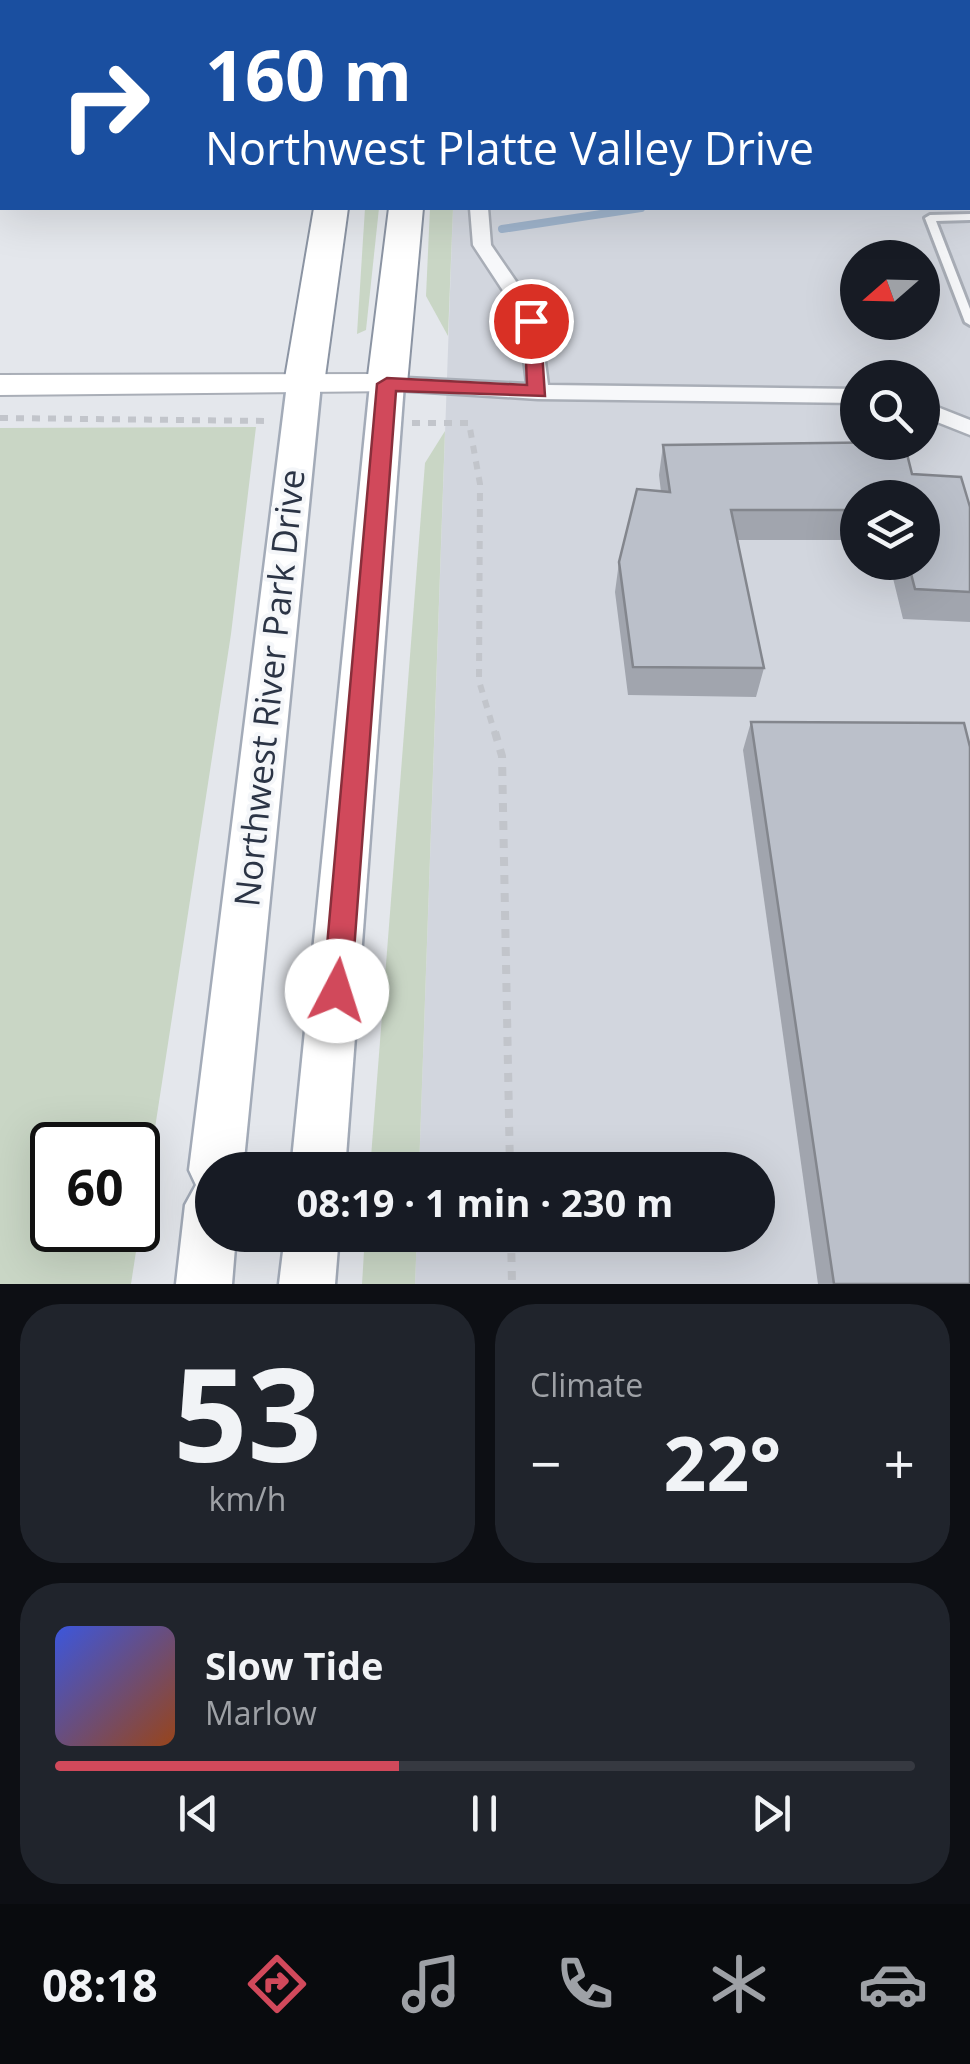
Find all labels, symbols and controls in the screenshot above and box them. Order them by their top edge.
text: 160 m [205,26,412,122]
icon: right [40,40,170,170]
text: Northwest Platte Valley Drive [205,117,814,178]
north arrow [840,240,940,340]
map controls [840,240,940,580]
pin [489,279,574,364]
icon: arrive [504,294,559,349]
button: search [840,360,940,460]
street label: Northwest River Park Drive [222,467,315,909]
button: layers [840,480,940,580]
position arrow [285,939,389,1043]
speed limit sign: 60 [30,1122,160,1252]
text: 08:19 · 1 min · 230 m [297,1176,673,1228]
text: 53 [173,1323,322,1500]
text: Climate [530,1363,643,1406]
text: 22° [664,1411,781,1513]
text: − [530,1425,561,1500]
text: + [884,1425,915,1500]
text: km/h [209,1477,286,1520]
text: Slow Tide [205,1639,384,1691]
text: Marlow [205,1691,317,1734]
icon: previous [171,1786,226,1841]
icon: pause [457,1786,512,1841]
icon: next [744,1786,799,1841]
icon: directions [242,1949,312,2019]
icon: music [396,1949,466,2019]
icon: phone [550,1949,620,2019]
icon: climate [704,1949,774,2019]
icon: car [858,1949,928,2019]
text: 08:18 [42,1954,158,2015]

